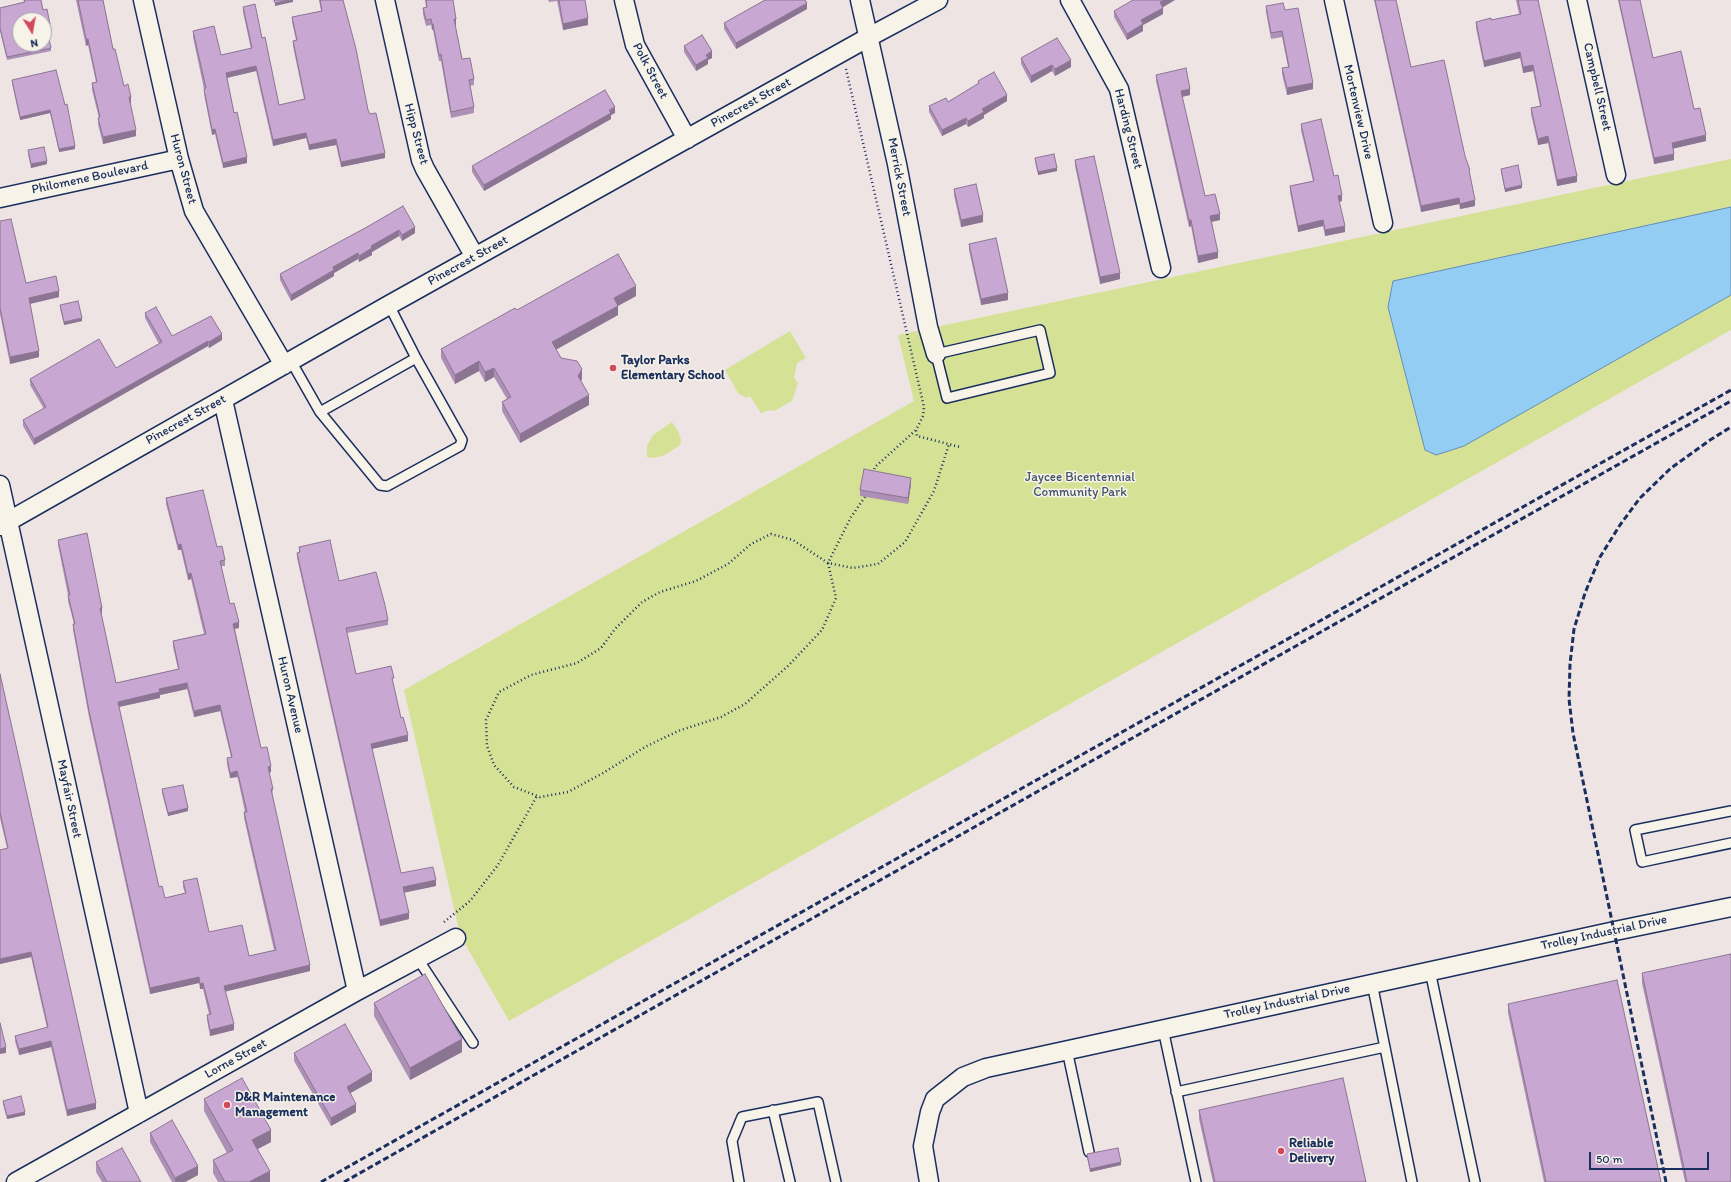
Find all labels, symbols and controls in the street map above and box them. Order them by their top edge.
north arrow [12,12,52,52]
text: N [29,36,39,50]
street label: Polk Street [629,40,671,102]
street label: Campbell Street [1579,41,1615,133]
street label: Mortenview Drive [1339,63,1377,161]
street label: Pinecrest Street [708,74,794,132]
street label: Harding Street [1110,87,1146,171]
street label: Hipp Street [400,102,432,166]
street label: Huron Street [166,132,200,206]
street label: Merrick Street [884,136,914,218]
street label: Philomene Boulevard [30,158,150,198]
street label: Pinecrest Street [425,232,511,290]
place label: Taylor Parks Elementary School [621,353,725,384]
marker: Taylor Parks Elementary School [608,363,618,373]
street label: Pinecrest Street [143,391,229,449]
park label: Jaycee Bicentennial Community Park [1025,470,1135,501]
street label: Huron Avenue [274,655,306,735]
street label: Mayfair Street [53,758,85,840]
street label: Trolley Industrial Drive [1539,912,1669,954]
street label: Trolley Industrial Drive [1222,981,1352,1023]
street label: Lorne Street [202,1036,270,1082]
place label: D&R Maintenance Management [235,1090,335,1121]
marker: D&R Maintenance Management [222,1100,232,1110]
place label: Reliable Delivery [1289,1136,1334,1167]
scale bar [1591,1144,1711,1170]
marker: Reliable Delivery [1276,1146,1286,1156]
text: 50 m [1596,1152,1622,1166]

